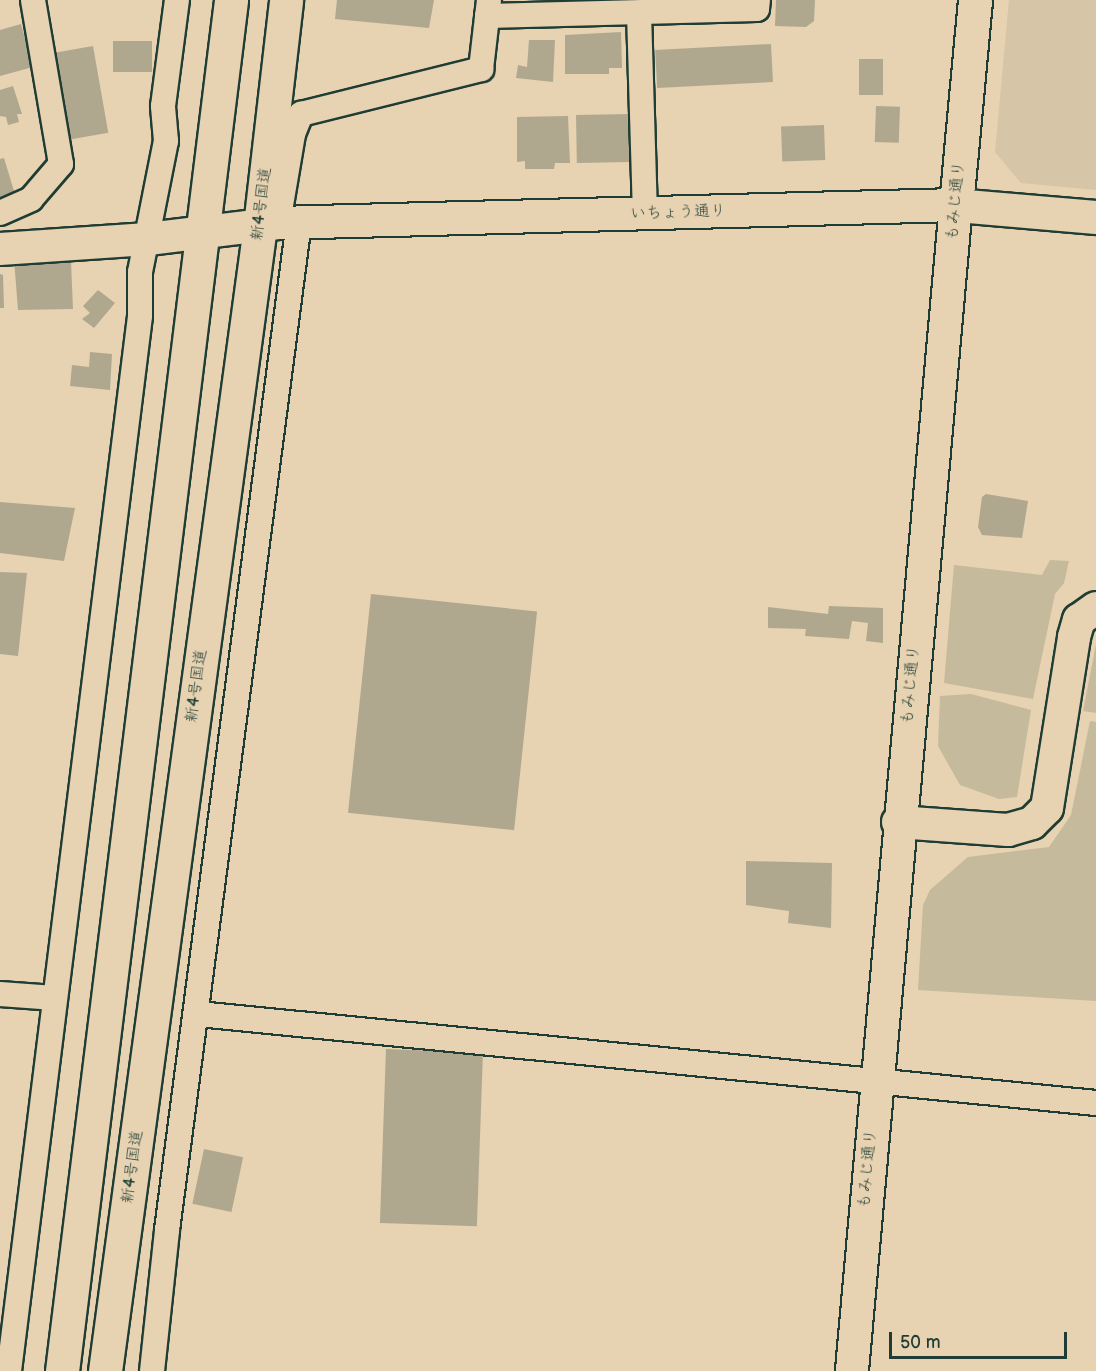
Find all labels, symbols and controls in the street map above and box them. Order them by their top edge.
street label: もみじ通り [943,160,969,242]
street label: 新4号国道 [248,166,276,242]
street label: いちょう通り [630,202,726,224]
street label: もみじ通り [898,644,924,726]
street label: 新4号国道 [182,648,212,724]
street label: もみじ通り [855,1128,881,1210]
street label: 新4号国道 [118,1129,148,1205]
scale bar [892,1320,1070,1358]
text: 50 m [900,1332,941,1353]

